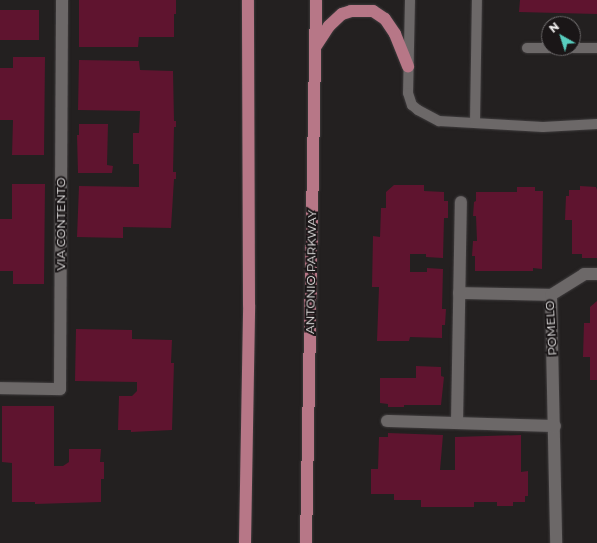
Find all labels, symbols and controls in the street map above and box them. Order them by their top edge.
north arrow [541,16,581,56]
text: N [546,19,562,36]
street label: VIA CONTENTO [54,178,68,270]
street label: ANTONIO PARKWAY [303,210,319,334]
street label: POMELO [542,300,560,356]

